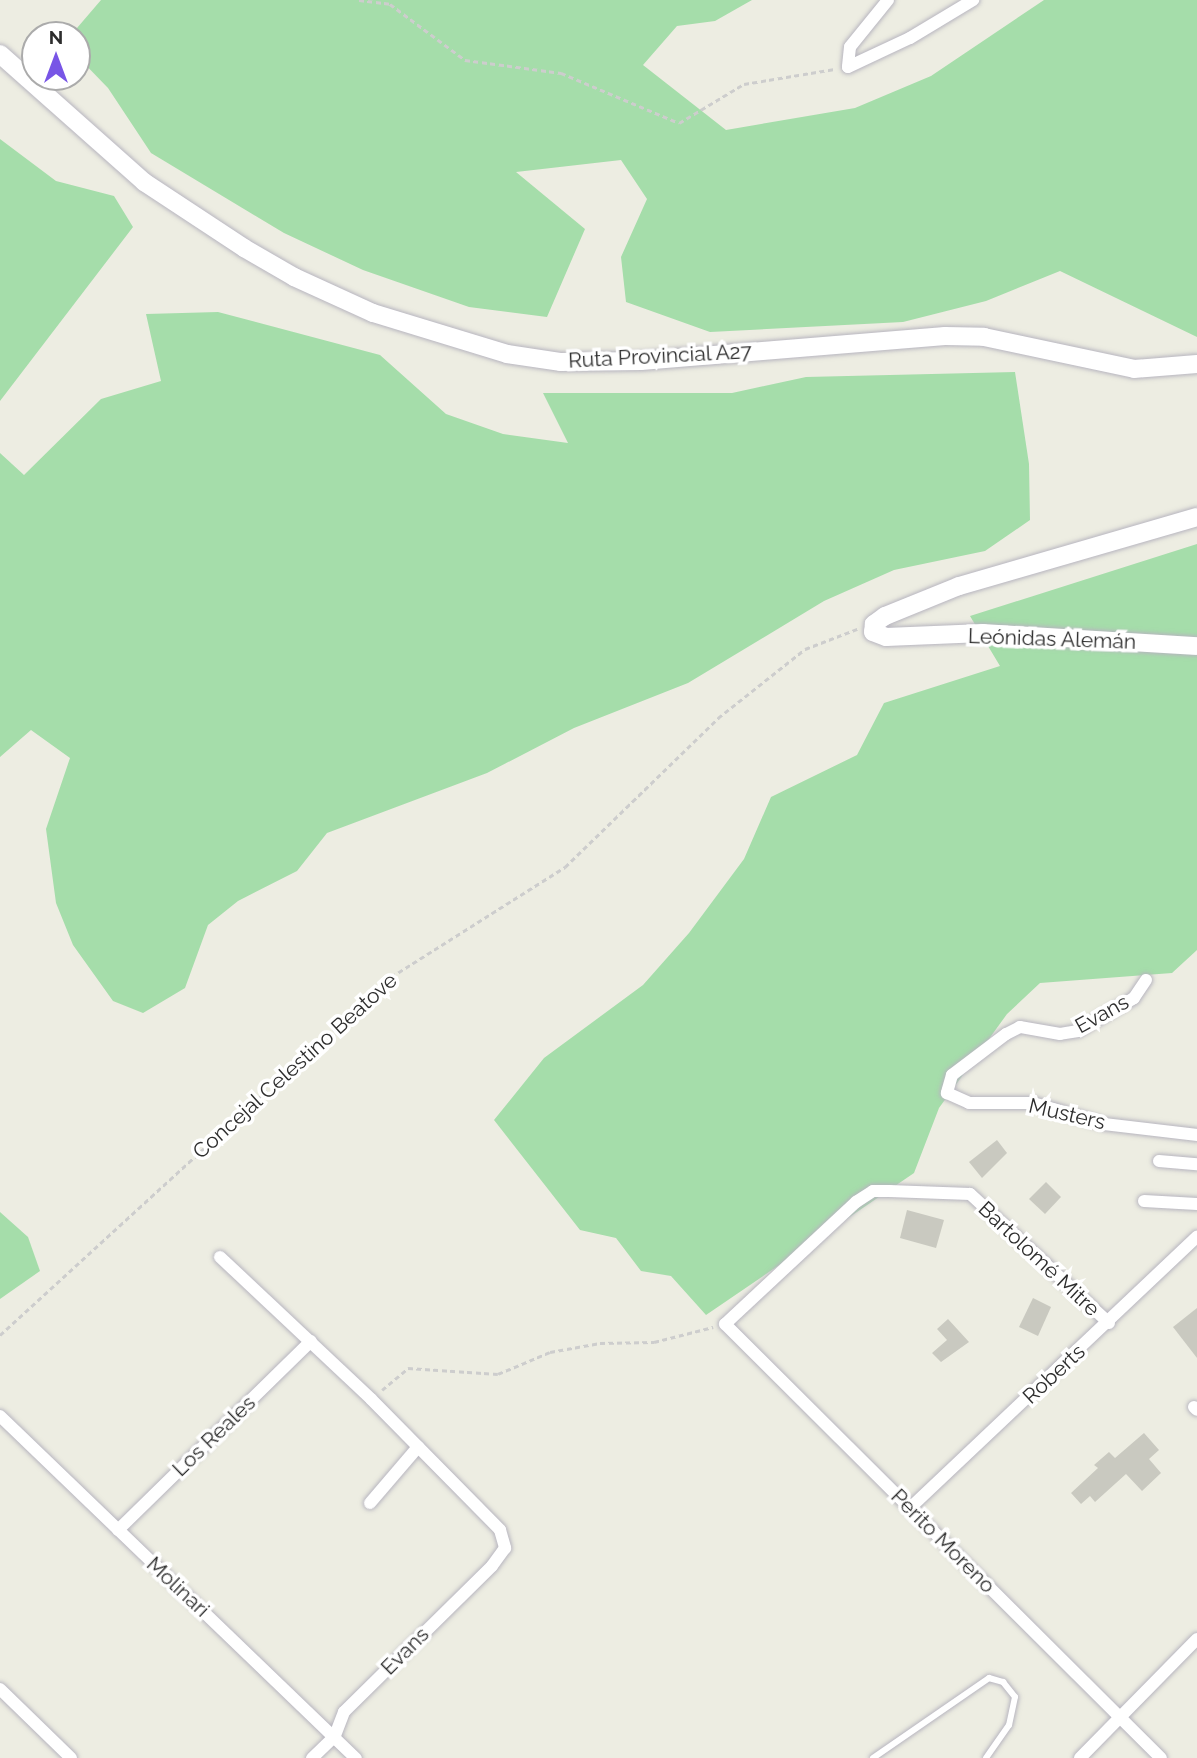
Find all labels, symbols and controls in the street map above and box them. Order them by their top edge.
north arrow [21,21,91,91]
text: N [49,26,63,48]
street label: Ruta Provincial A27 [567,339,753,373]
street label: Leónidas Alemán [967,623,1137,655]
street label: Concejal Celestino Beatove [188,967,402,1165]
street label: Evans [1071,989,1133,1039]
street label: Musters [1026,1093,1108,1135]
street label: Bartolomé Mitre [973,1196,1105,1322]
street label: Roberts [1018,1339,1090,1409]
street label: Los Reales [167,1390,261,1482]
street label: Perito Moreno [886,1484,1000,1598]
street label: Molinari [141,1552,215,1622]
street label: Evans [376,1622,434,1680]

